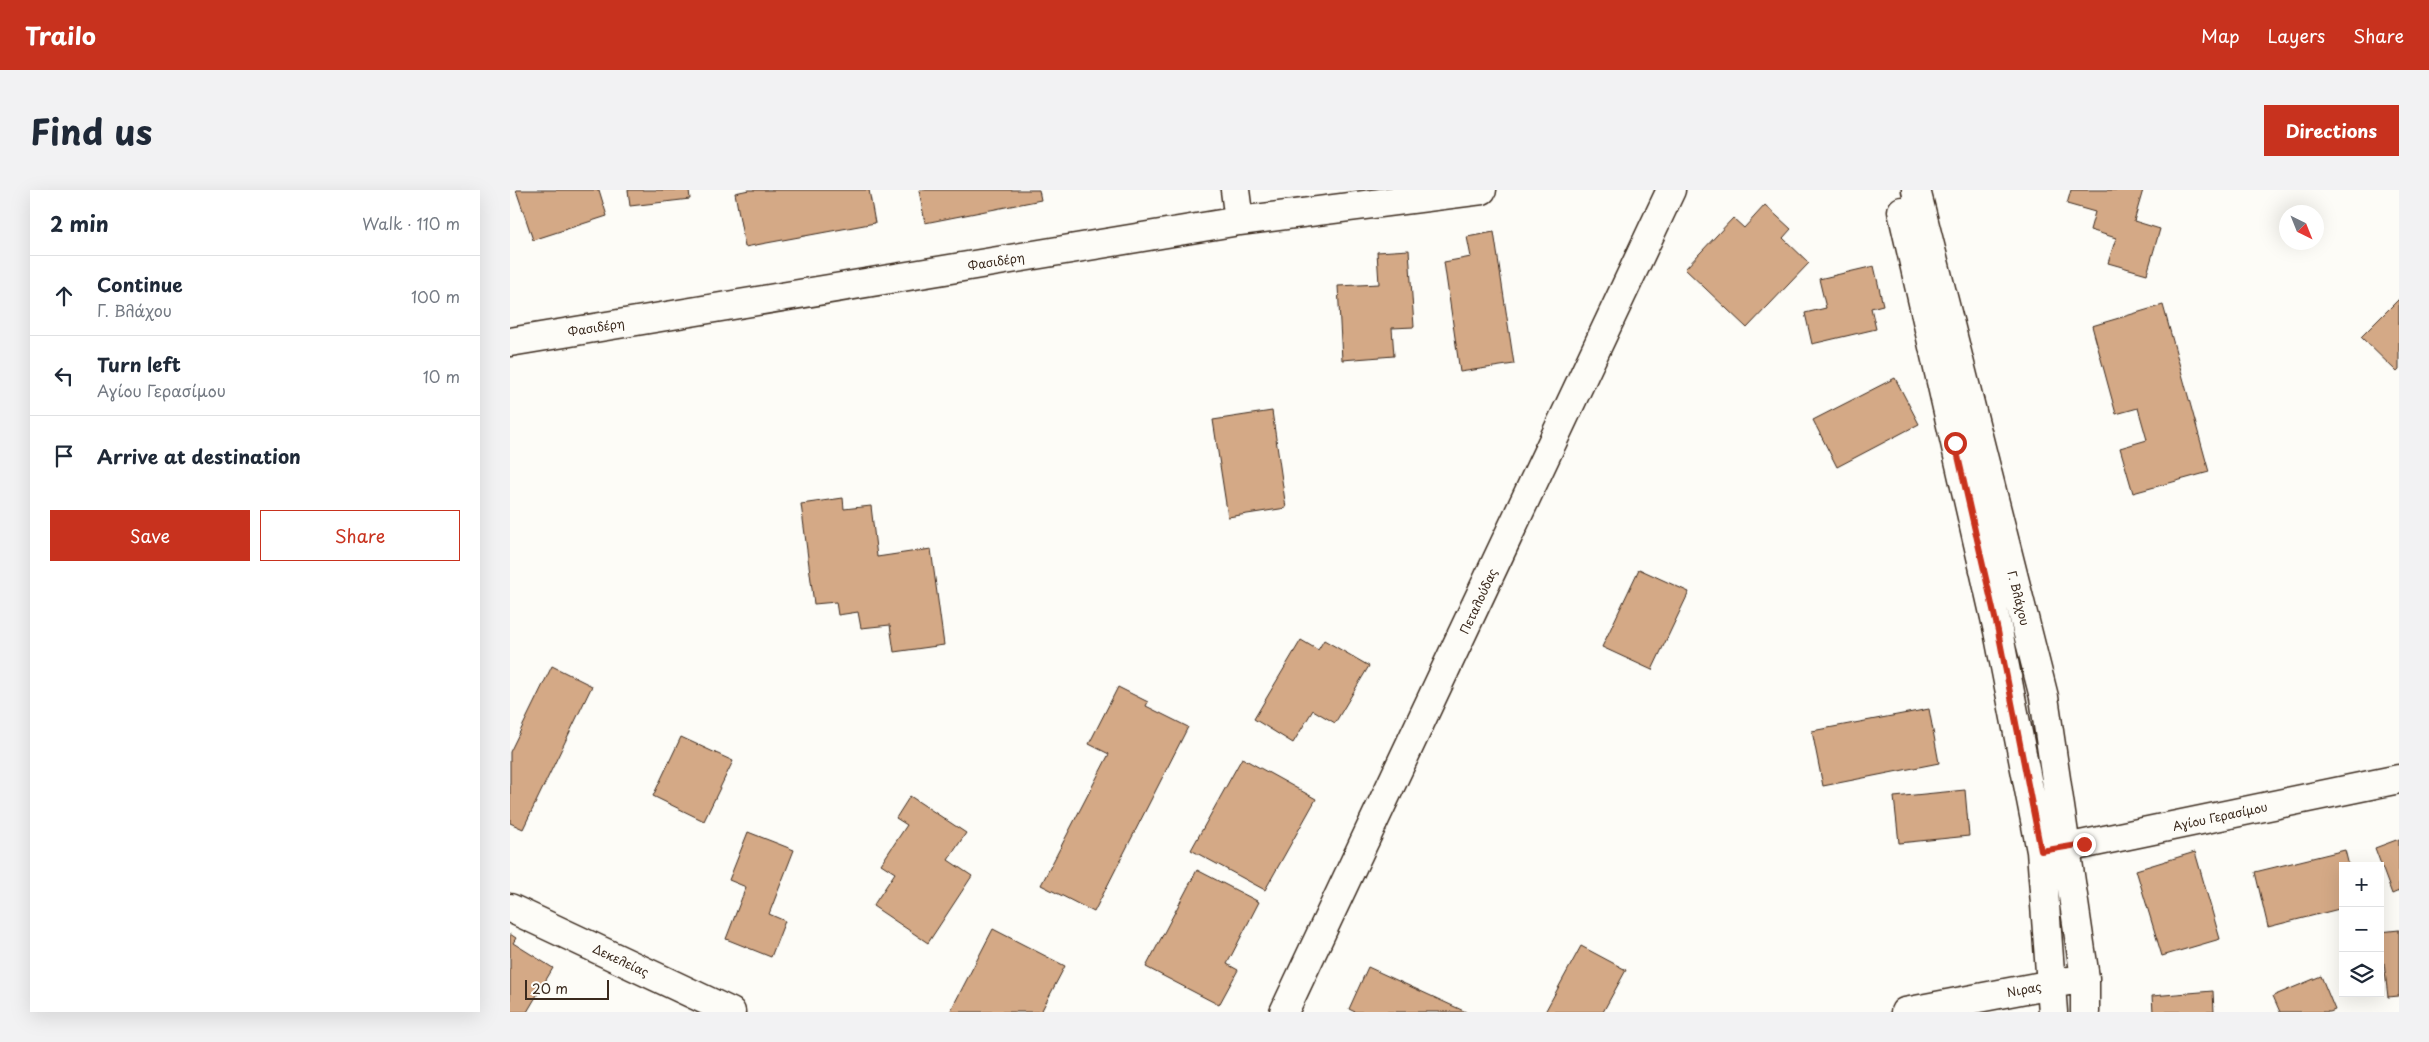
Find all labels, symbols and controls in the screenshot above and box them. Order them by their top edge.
text: Trailo [25,17,96,53]
text: Map [2201,22,2240,49]
text: Layers [2268,22,2325,49]
text: Share [2353,22,2404,49]
text: Find us [30,104,152,157]
button: Directions [2264,105,2399,156]
north arrow [2279,205,2324,250]
text: 2 min [50,207,109,239]
text: Walk · 110 m [362,211,460,235]
street label: Φασιδέρη [966,248,1026,274]
text: Continue [97,270,183,298]
icon: ahead [50,282,78,310]
text: 100 m [411,284,460,308]
text: Γ. Βλάχου [97,298,172,322]
street label: Φασιδέρη [566,314,626,340]
text: Turn left [97,350,181,378]
icon: left [50,362,78,390]
text: 10 m [423,364,460,388]
text: Αγίου Γερασίμου [97,378,226,402]
route start [1944,432,1967,455]
icon: arrive [50,442,78,470]
text: Arrive at destination [97,442,301,470]
button: Save [50,510,250,561]
button: Share [260,510,460,561]
street label: Πεταλούδας [1455,565,1501,637]
street label: Γ. Βλάχου [2003,569,2035,628]
street label: Αγίου Γερασίμου [2171,797,2269,835]
route end [2073,833,2096,856]
map controls [2339,862,2384,997]
button: + [2339,862,2384,907]
button: − [2339,907,2384,952]
street label: Δεκελείας [590,939,652,981]
button: layers [2339,952,2384,997]
scale bar [525,977,609,1000]
street label: Νιρας [2005,977,2043,1001]
text: 20 m [532,978,568,999]

